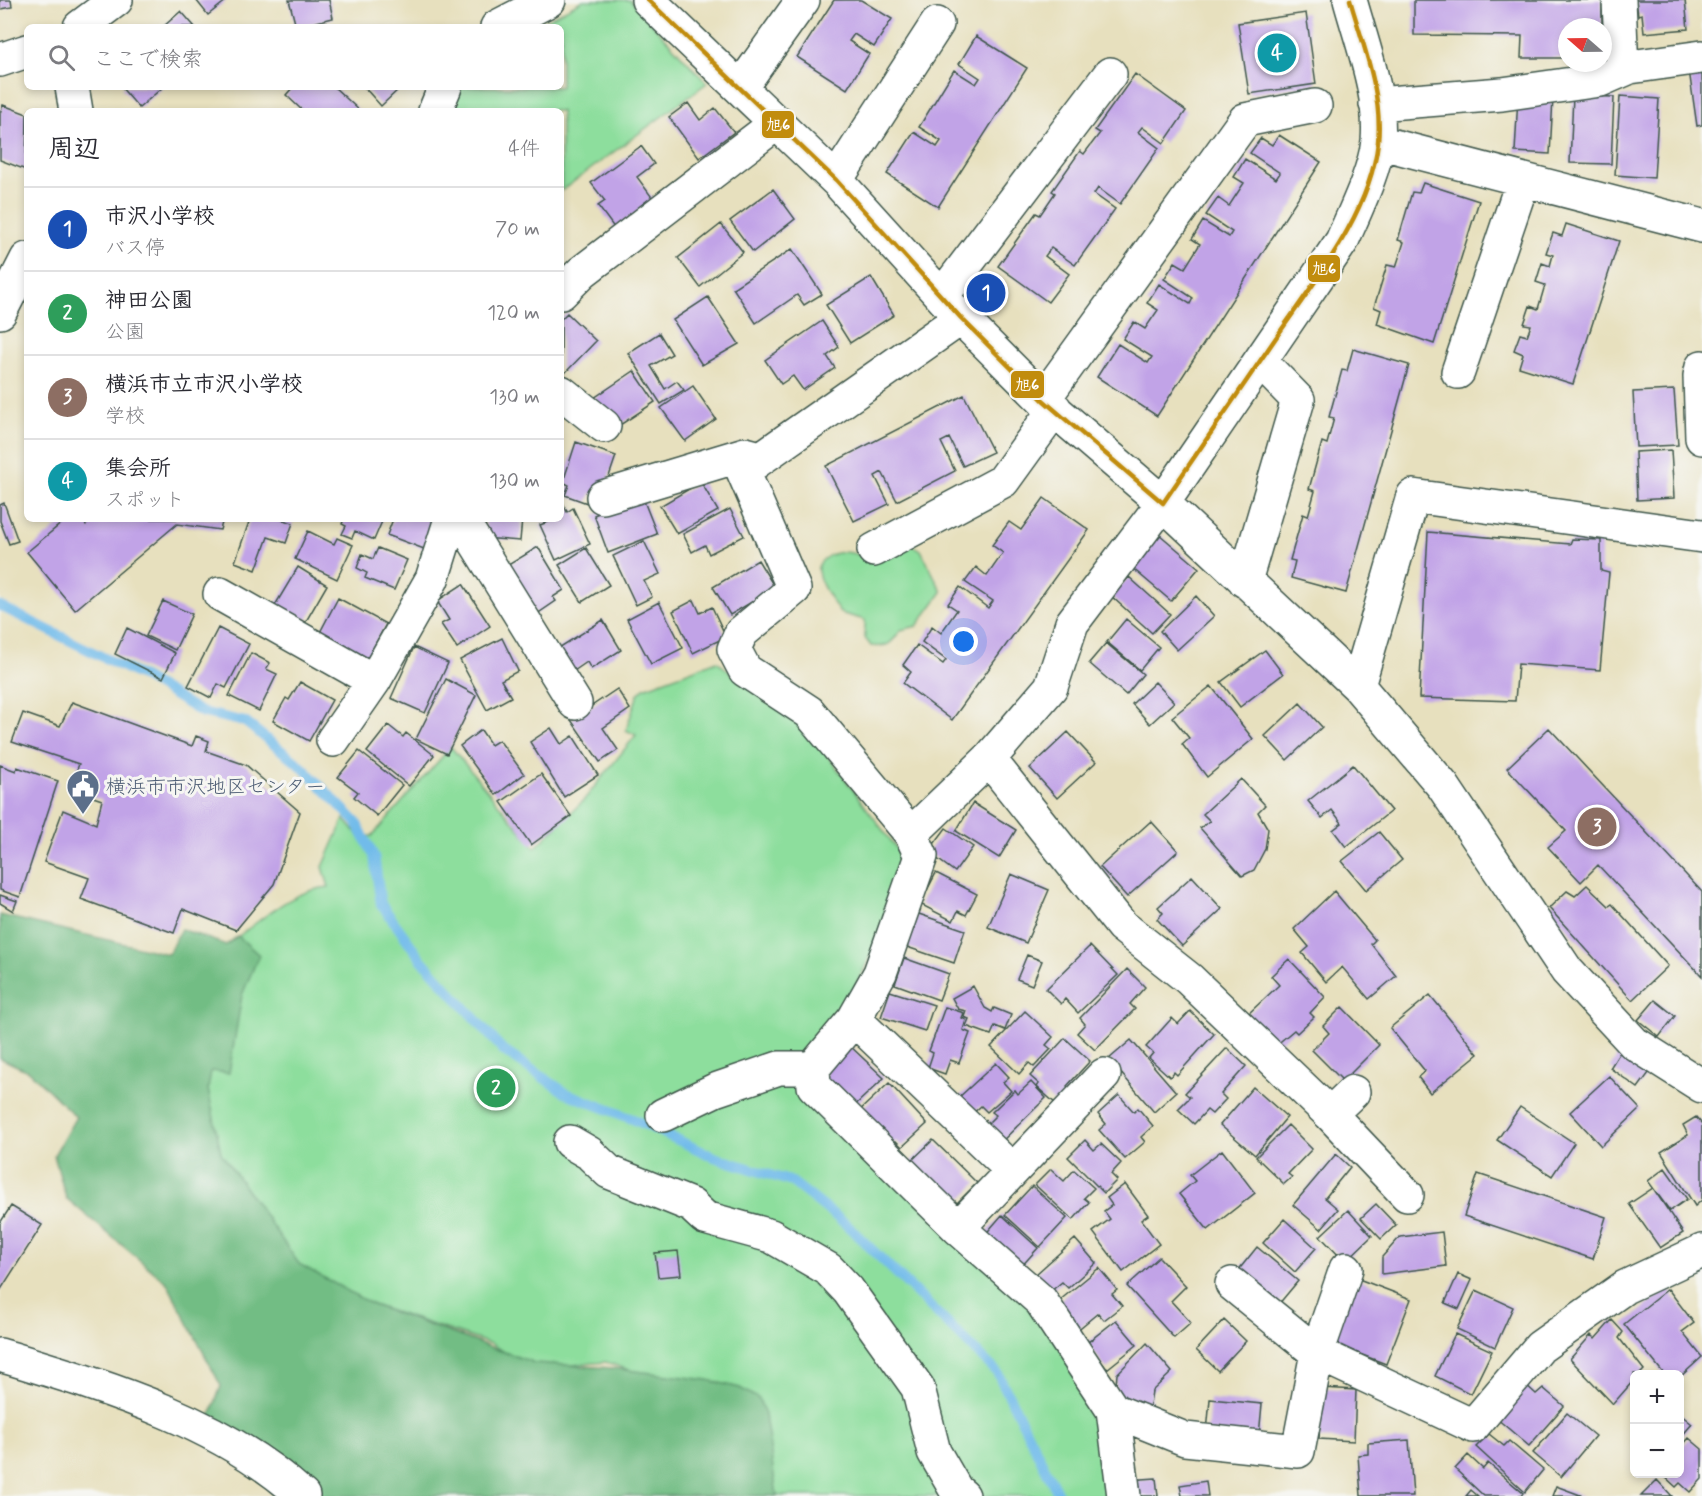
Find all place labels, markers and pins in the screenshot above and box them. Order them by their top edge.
pin: 4 [1258,31,1296,76]
pin: 1 [966,270,1006,316]
public building icon: 横浜市市沢地区センター [65,768,101,815]
place label: 横浜市市沢地区センター [106,774,325,801]
pin: 3 [1578,804,1616,850]
pin: 2 [476,1066,516,1110]

